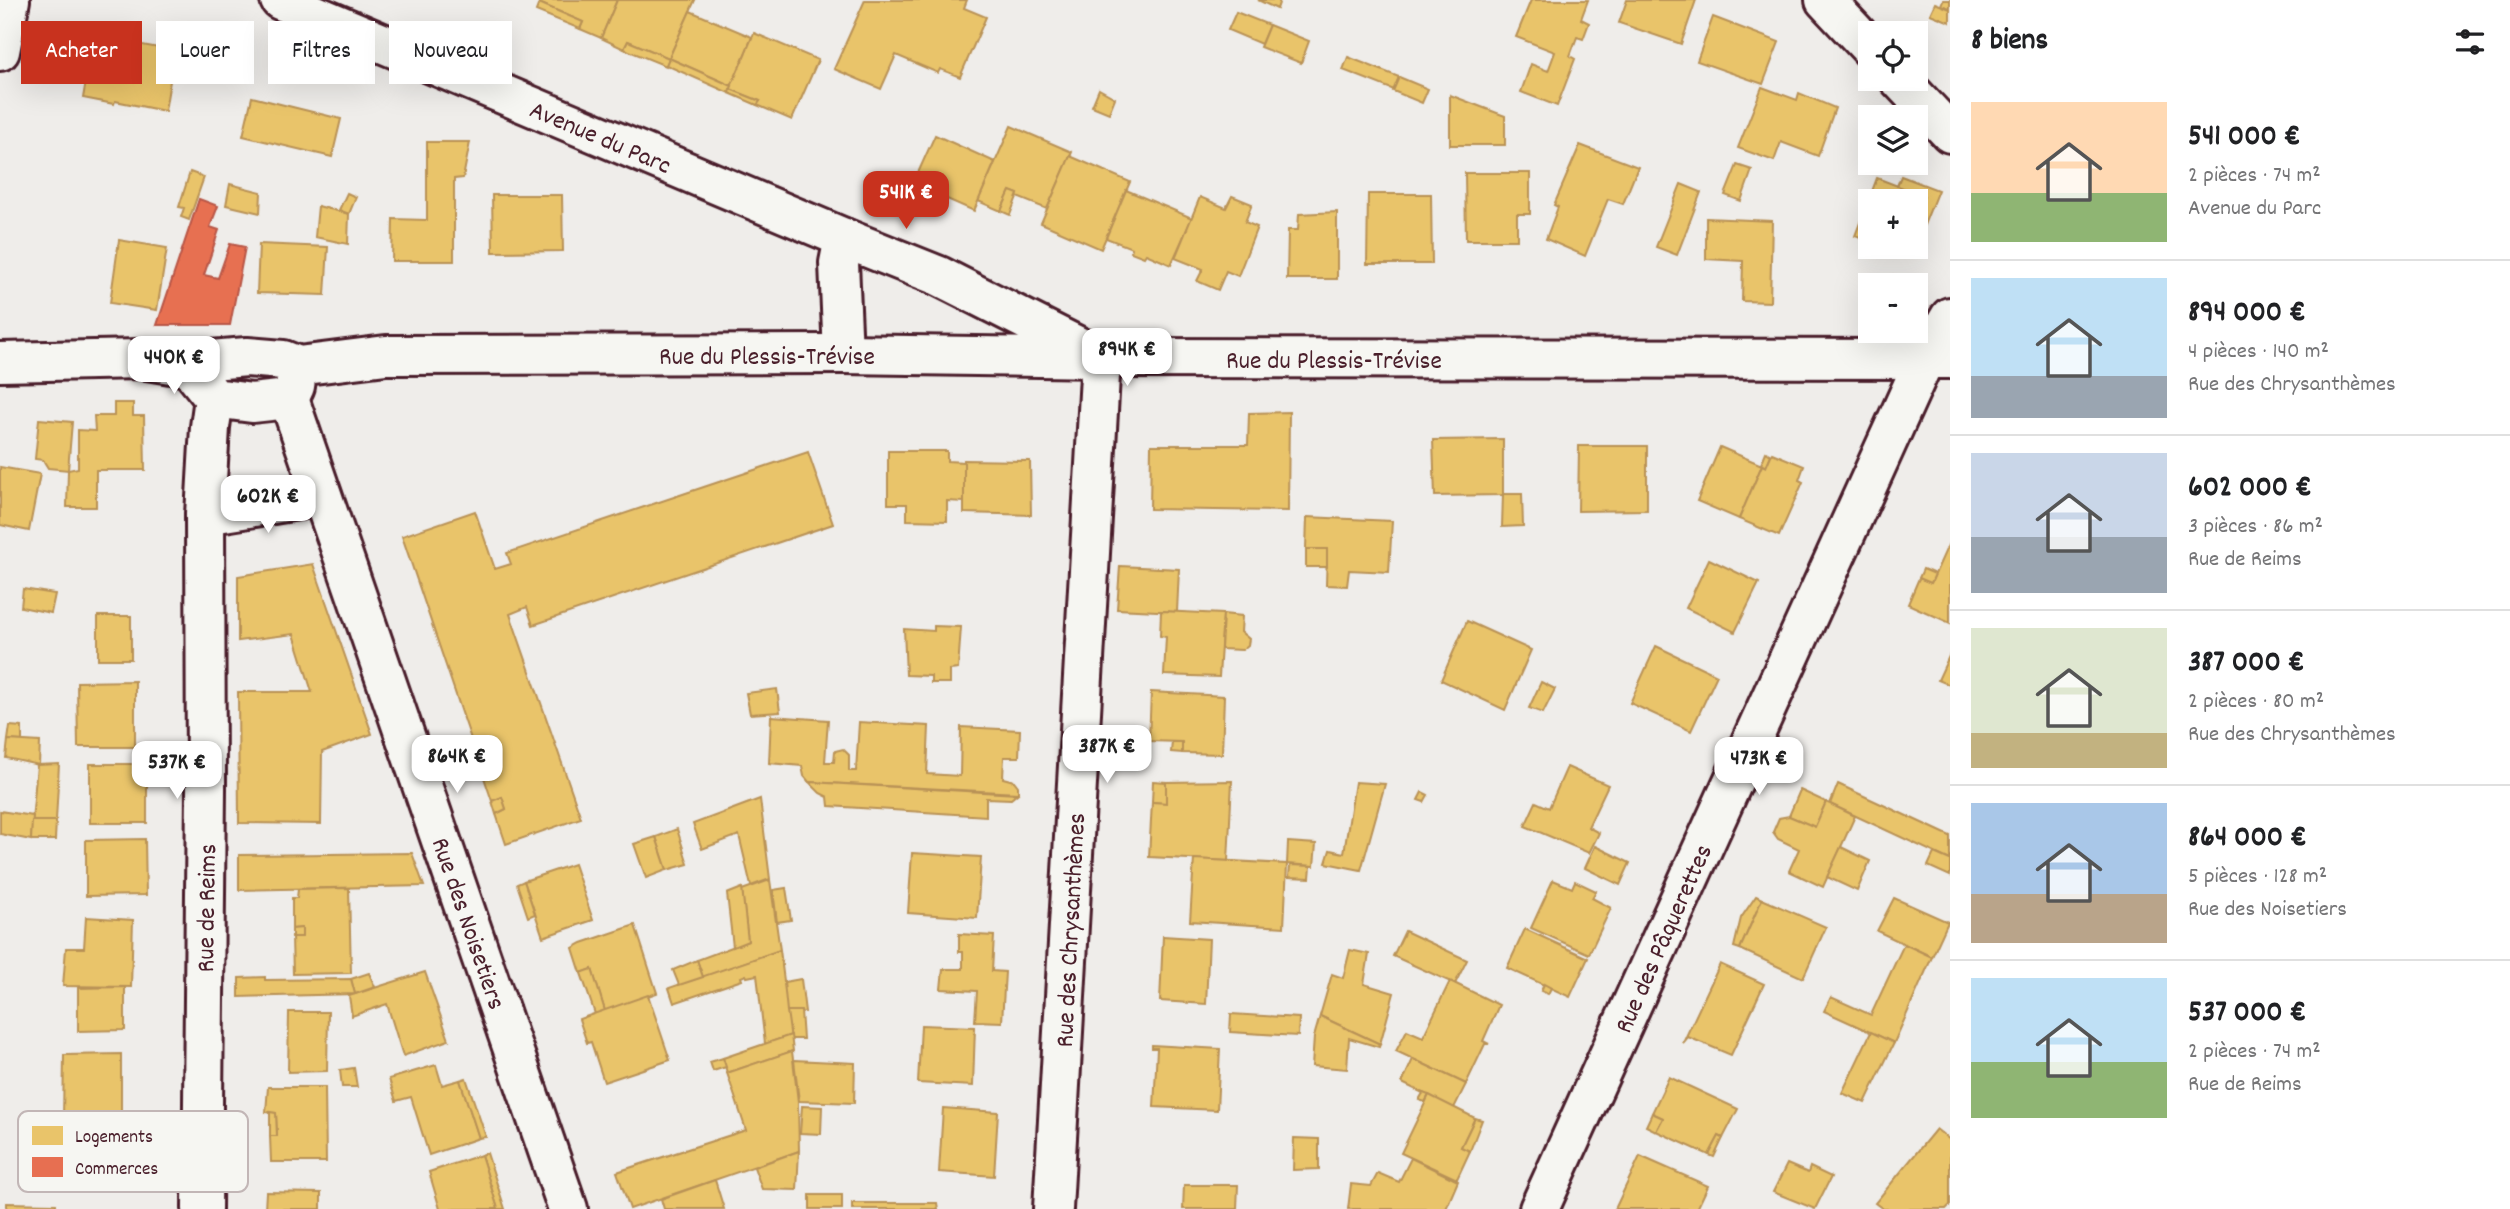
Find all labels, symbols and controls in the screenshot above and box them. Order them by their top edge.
chip: Acheter [21,21,142,84]
chip: Louer [156,21,254,84]
chip: Filtres [268,21,375,84]
chip: Nouveau [389,21,512,84]
map controls [1858,21,1928,343]
button: locate [1858,21,1928,91]
text: 8 biens [1971,21,2048,64]
icon: filters [2451,23,2489,61]
street label: Avenue du Parc [523,93,676,186]
button: layers [1858,105,1928,175]
text: 541 000 € [2188,117,2300,160]
icon: home [2027,130,2111,214]
text: 2 pièces · 74 m² [2188,160,2321,193]
pin: 541K € [849,172,963,231]
text: 541K € [879,177,933,210]
button: + [1858,189,1928,259]
text: Avenue du Parc [2188,193,2321,226]
button: − [1858,273,1928,343]
text: 894 000 € [2188,293,2306,336]
icon: home [2027,306,2111,390]
pin: 894K € [1070,328,1184,388]
text: 894K € [1098,334,1156,367]
pin: 440K € [117,336,231,396]
text: 4 pièces · 140 m² [2188,336,2329,369]
street label: Rue du Plessis-Trévise [659,340,875,377]
text: 440K € [144,342,204,375]
street label: Rue du Plessis-Trévise [1226,344,1442,381]
text: Rue des Chrysanthèmes [2188,369,2396,402]
text: 602 000 € [2188,468,2312,511]
pin: 602K € [211,476,325,535]
text: 602K € [237,481,299,514]
icon: home [2027,481,2111,565]
text: 3 pièces · 86 m² [2188,511,2323,544]
text: Rue de Reims [2188,544,2302,577]
text: 387 000 € [2188,643,2304,686]
icon: home [2027,656,2111,740]
text: 2 pièces · 80 m² [2188,686,2324,719]
text: Rue des Chrysanthèmes [2188,719,2396,752]
pin: 387K € [1050,726,1164,785]
text: 387K € [1079,731,1135,764]
pin: 864K € [400,736,514,795]
pin: 473K € [1702,738,1816,797]
text: 864K € [428,741,486,774]
pin: 537K € [120,742,234,801]
text: 473K € [1730,743,1788,776]
text: 537K € [148,747,206,780]
street label: Rue des Chrysanthèmes [1048,812,1097,1048]
text: 864 000 € [2188,818,2307,861]
icon: home [2027,831,2111,915]
street label: Rue des Noisetiers [420,833,513,1015]
street label: Rue des Pâquerettes [1607,839,1723,1040]
street label: Rue de Reims [189,843,228,973]
text: 5 pièces · 128 m² [2188,861,2327,894]
text: Rue des Noisetiers [2188,894,2347,927]
text: 537 000 € [2188,993,2306,1036]
icon: home [2027,1006,2111,1090]
text: 2 pièces · 74 m² [2188,1036,2321,1069]
text: Rue de Reims [2188,1069,2302,1102]
legend [18,1111,248,1192]
text: Logements [75,1125,153,1152]
text: Commerces [75,1157,158,1184]

